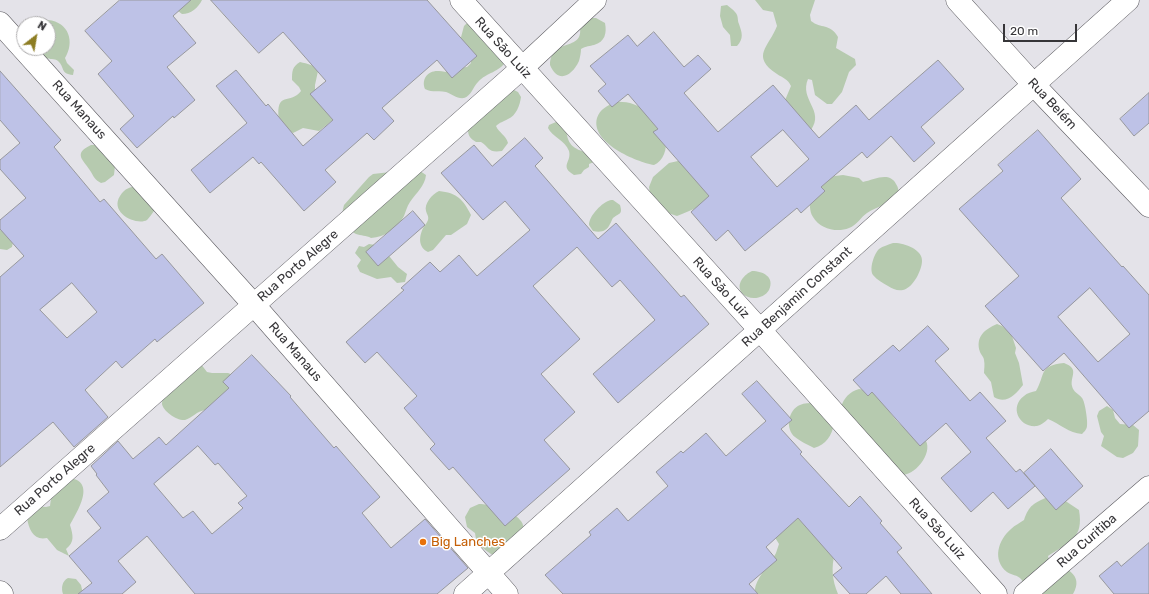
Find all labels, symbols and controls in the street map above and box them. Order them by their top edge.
street label: Rua São Luiz [471,14,535,82]
north arrow [16,16,56,56]
scale bar [1005,16,1079,42]
text: N [35,19,49,34]
text: 20 m [1010,24,1038,38]
street label: Rua Belém [1024,75,1080,133]
street label: Rua Manaus [49,77,109,143]
street label: Rua Porto Alegre [254,227,342,305]
street label: Rua Benjamin Constant [739,244,855,350]
street label: Rua São Luiz [689,254,753,322]
street label: Rua Manaus [265,319,325,385]
street label: Rua Porto Alegre [11,441,99,519]
street label: Rua São Luiz [905,495,969,563]
street label: Rua Curitiba [1054,511,1120,571]
place label: Big Lanches [431,534,505,550]
marker: Big Lanches [418,537,428,547]

